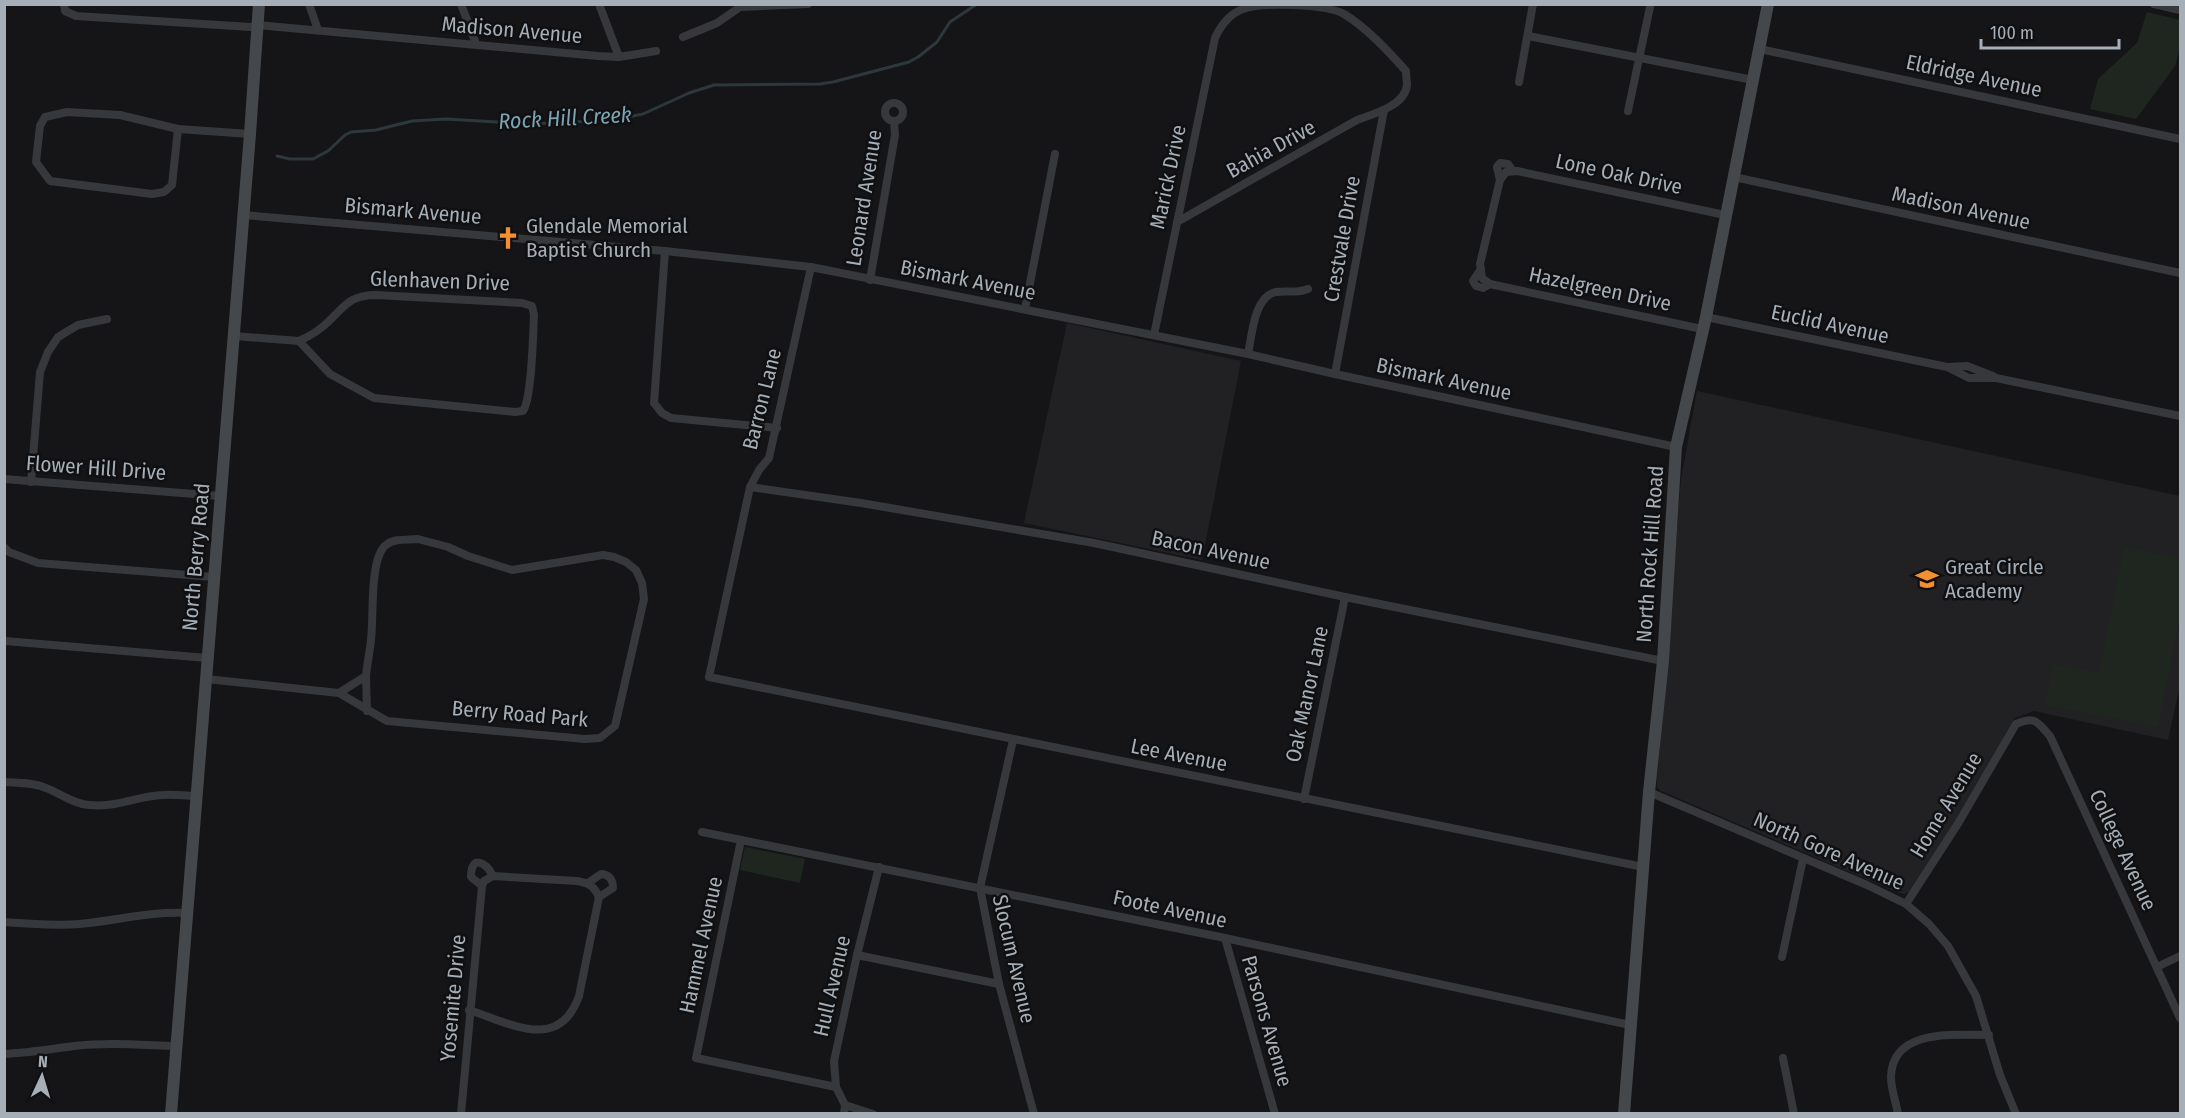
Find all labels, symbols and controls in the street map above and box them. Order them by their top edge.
street label: Madison Avenue [441,11,583,49]
scale bar [1981,12,2119,50]
text: 100 m [1990,22,2034,44]
street label: Eldridge Avenue [1904,49,2044,103]
water label: Rock Hill Creek [498,101,632,135]
street label: Bahia Drive [1222,114,1320,184]
street label: Marick Drive [1144,122,1192,232]
street label: Leonard Avenue [840,128,888,268]
street label: Lone Oak Drive [1553,148,1685,200]
street label: Crestvale Drive [1318,174,1366,304]
street label: Madison Avenue [1889,181,2033,235]
street label: Bismark Avenue [343,192,483,230]
place label: Glendale Memorial Baptist Church [526,213,688,263]
church icon: Glendale Memorial Baptist Church [495,225,521,251]
street label: Bismark Avenue [898,254,1038,306]
street label: Hazelgreen Drive [1526,261,1674,317]
street label: Glenhaven Drive [370,266,510,296]
street label: Euclid Avenue [1769,299,1891,349]
street label: Barron Lane [737,345,787,453]
street label: Bismark Avenue [1374,352,1514,406]
street label: Flower Hill Drive [25,450,167,486]
street label: North Rock Hill Road [1631,465,1669,643]
street label: North Berry Road [177,482,215,632]
street label: Bacon Avenue [1149,525,1273,575]
place label: Great Circle Academy [1945,554,2044,604]
school or university icon: Great Circle Academy [1914,566,1940,592]
street label: Oak Manor Lane [1280,624,1334,764]
street label: Berry Road Park [451,695,589,733]
street label: Lee Avenue [1129,733,1229,777]
street label: Home Avenue [1904,748,1988,862]
street label: College Avenue [2084,785,2162,915]
street label: North Gore Avenue [1750,806,1908,896]
street label: Hammel Avenue [674,874,728,1016]
street label: Foote Avenue [1111,884,1229,934]
street label: Slocum Avenue [987,892,1041,1026]
street label: Yosemite Drive [434,933,472,1063]
street label: Hull Avenue [808,933,856,1039]
street label: Parsons Avenue [1236,952,1298,1090]
north arrow [12,1046,72,1106]
text: N [38,1052,48,1071]

